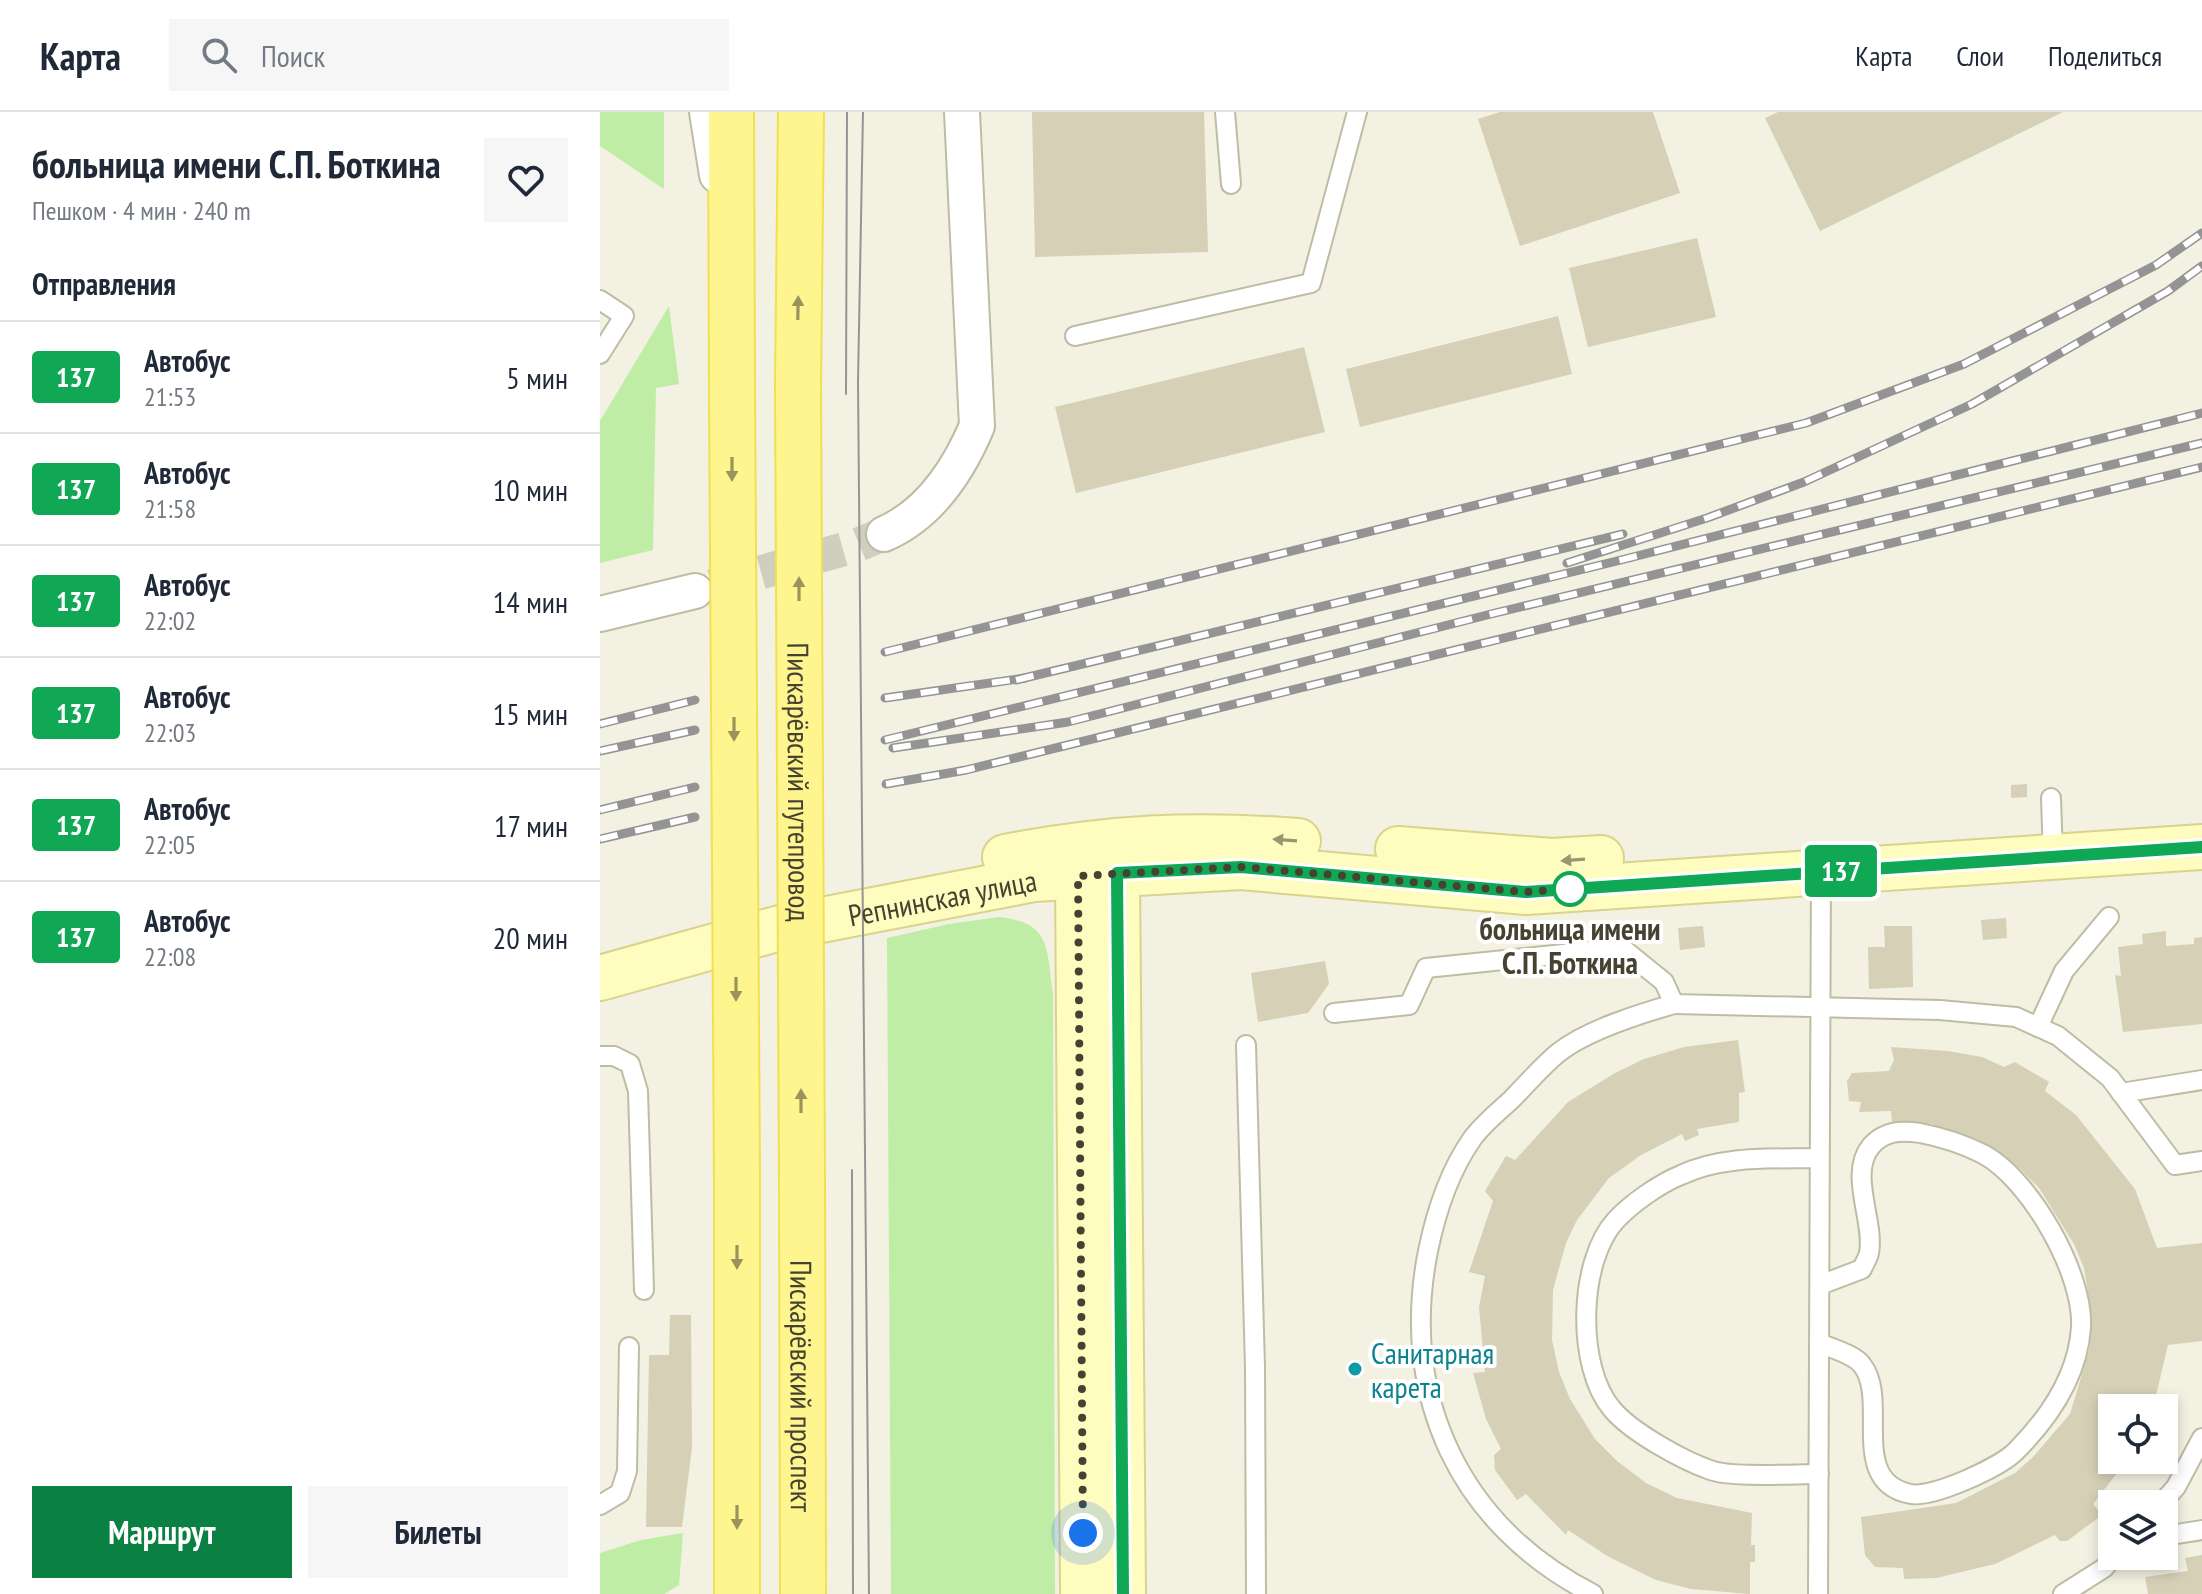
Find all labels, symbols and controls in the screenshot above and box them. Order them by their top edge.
search box [169,19,729,91]
text: Карта [40,31,121,80]
icon: search [197,33,241,77]
text: Поиск [261,36,325,75]
text: Карта [1855,37,1912,74]
text: Слои [1956,37,2004,74]
text: Поделиться [2048,37,2162,74]
button: heart [484,138,568,222]
text: больница имени С.П. Боткина [32,139,441,188]
text: Пешком · 4 мин · 240 m [32,194,251,227]
text: Отправления [32,264,176,303]
one-way arrow [792,295,805,320]
text: Автобус [144,341,231,380]
text: 137 [56,358,96,395]
text: 5 мин [506,358,568,397]
text: 21:53 [144,380,196,413]
text: Автобус [144,453,231,492]
one-way arrow [726,457,738,482]
text: 137 [56,470,96,507]
text: 10 мин [493,470,568,509]
text: 21:58 [144,492,196,525]
text: Автобус [144,565,231,604]
one-way arrow [793,576,805,601]
text: 137 [56,582,96,619]
text: 14 мин [493,582,568,621]
text: 22:02 [144,604,196,637]
street label: Пискарёвский путепровод [780,642,820,922]
text: Автобус [144,677,231,716]
text: 137 [56,694,96,731]
text: 15 мин [493,694,568,733]
text: 22:03 [144,716,196,749]
one-way arrow [728,717,740,742]
text: Автобус [144,789,231,828]
text: 137 [56,806,96,843]
text: 17 мин [494,806,568,845]
text: 22:05 [144,828,196,861]
one-way arrow [1272,833,1297,846]
line badge: 137 [1795,845,1887,897]
text: 137 [1821,852,1861,889]
one-way arrow [1560,853,1585,866]
street label: Репнинская улица [845,859,1040,934]
marker: больница имени С.П. Боткина [1553,872,1587,906]
text: Автобус [144,901,231,940]
place label: больница имени С.П. Боткина [1479,909,1661,982]
text: 137 [56,918,96,955]
text: 20 мин [493,918,568,957]
text: 22:08 [144,940,196,973]
one-way arrow [730,977,742,1002]
one-way arrow [795,1087,807,1113]
one-way arrow [731,1245,743,1270]
street label: Пискарёвский проспект [783,1260,822,1512]
place label: Санитарная карета [1371,1333,1494,1406]
marker: Санитарная карета [1346,1360,1364,1378]
map controls [2098,1394,2178,1570]
button: locate [2098,1394,2178,1474]
button: Маршрут [32,1486,292,1578]
button: Билеты [308,1486,568,1578]
button: layers [2098,1490,2178,1570]
one-way arrow [731,1505,743,1530]
your location [1063,1513,1103,1553]

